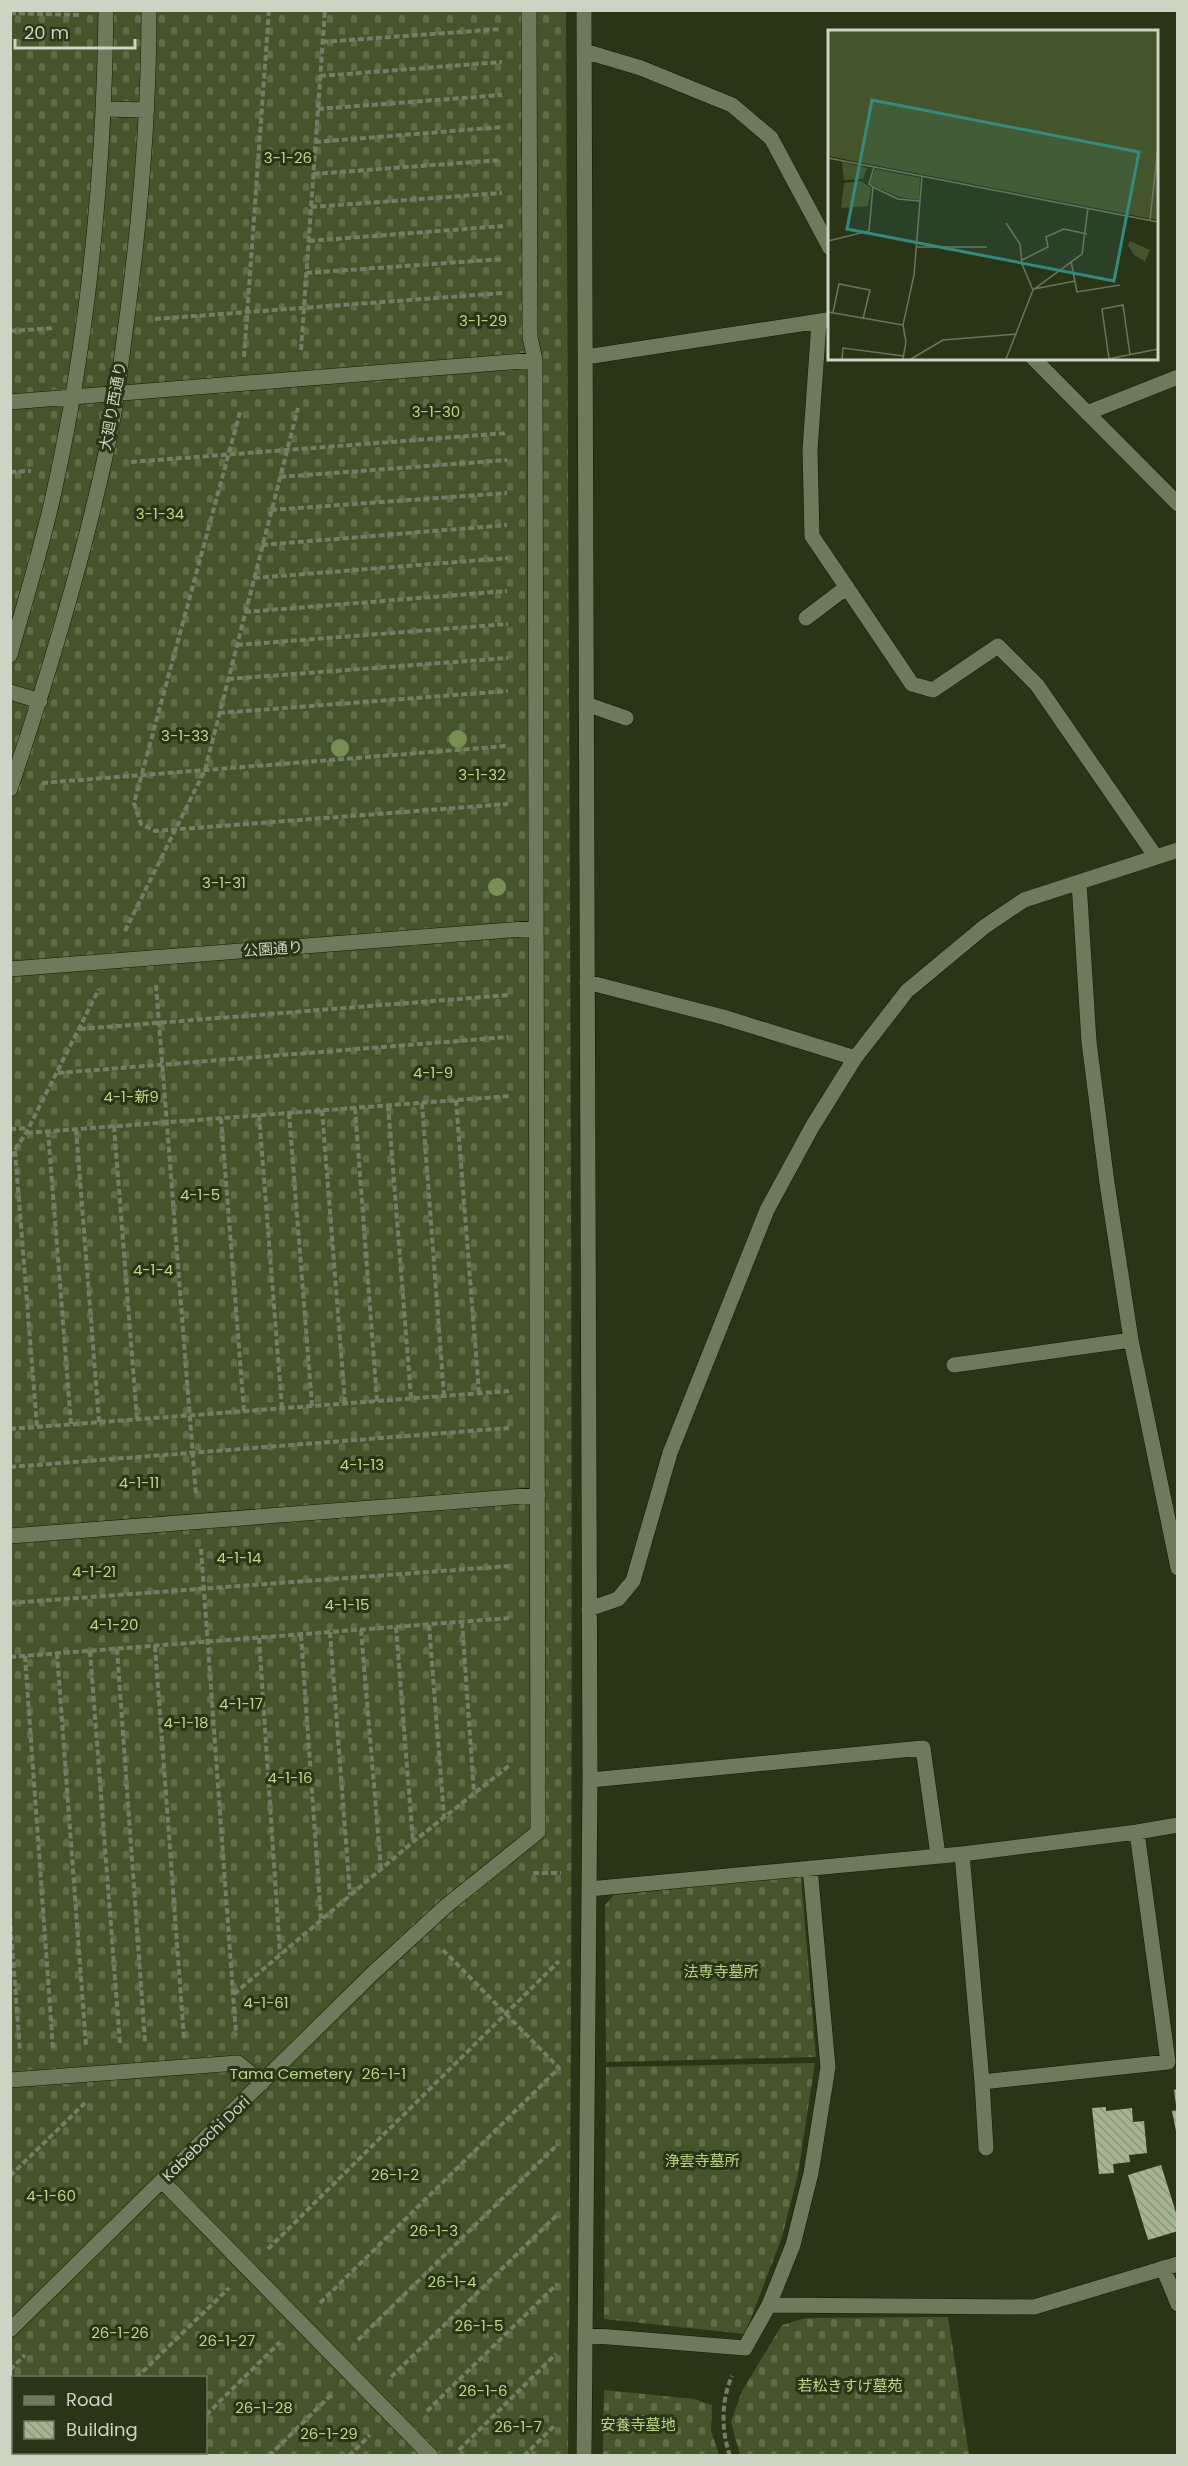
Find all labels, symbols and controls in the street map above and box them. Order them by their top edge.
scale bar [15,12,135,50]
text: 20 m [24,20,69,45]
inset map [828,30,1158,360]
park label: 3-1-26 [264,147,312,168]
park label: 3-1-29 [459,310,507,331]
street label: 大廻り西通り [94,360,131,452]
park label: 3-1-30 [412,401,460,422]
park label: 3-1-34 [136,503,184,524]
park label: 3-1-33 [161,725,209,746]
park label: 3-1-32 [458,764,506,785]
park label: 3-1-31 [202,872,246,893]
street label: 公園通り [242,936,304,961]
park label: 4-1-9 [413,1062,453,1083]
park label: 4-1-新9 [103,1086,159,1107]
park label: 4-1-5 [180,1184,220,1205]
park label: 4-1-4 [133,1259,173,1280]
park label: 4-1-13 [340,1454,384,1475]
park label: 4-1-11 [119,1472,159,1493]
park label: 4-1-14 [216,1547,262,1568]
park label: 4-1-21 [72,1561,116,1582]
park label: 4-1-15 [325,1594,370,1615]
park label: 4-1-20 [90,1614,138,1635]
park label: 4-1-17 [219,1693,263,1714]
park label: 4-1-18 [163,1712,209,1733]
park label: 4-1-16 [267,1767,313,1788]
park label: 法専寺墓所 [683,1961,759,1982]
park label: 4-1-61 [243,1992,289,2013]
park label: Tama Cemetery [230,2063,353,2084]
park label: 26-1-1 [362,2063,406,2084]
street label: Kabebochi Dori [157,2091,254,2186]
park label: 浄雲寺墓所 [664,2150,740,2171]
park label: 26-1-2 [371,2164,419,2185]
park label: 4-1-60 [26,2185,76,2206]
park label: 26-1-3 [410,2220,458,2241]
park label: 26-1-4 [428,2271,476,2292]
park label: 26-1-5 [455,2315,503,2336]
park label: 26-1-26 [91,2322,149,2343]
park label: 26-1-27 [199,2330,255,2351]
park label: 若松きすげ墓苑 [797,2375,903,2396]
legend [12,2376,207,2454]
park label: 26-1-6 [458,2380,508,2401]
text: Road [66,2387,113,2412]
park label: 26-1-28 [235,2397,293,2418]
park label: 安養寺墓地 [600,2414,676,2435]
park label: 26-1-7 [494,2416,542,2437]
text: Building [66,2417,138,2442]
park label: 26-1-29 [300,2423,358,2444]

